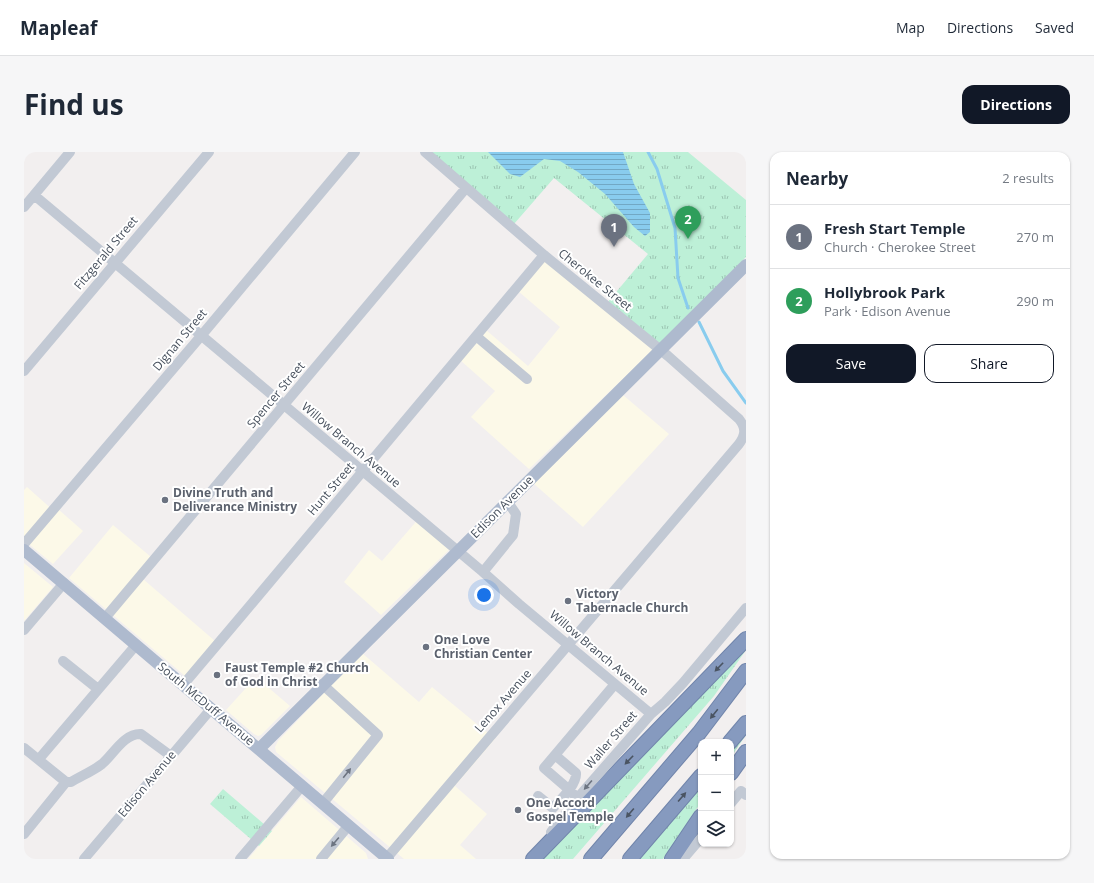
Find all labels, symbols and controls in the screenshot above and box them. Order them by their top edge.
text: Mapleaf [20,15,97,41]
text: Map [896,18,925,37]
text: Directions [947,18,1013,37]
text: Saved [1035,18,1074,37]
text: Find us [24,85,124,123]
button: Directions [962,85,1070,124]
text: Nearby [786,167,848,190]
text: 2 results [1002,169,1054,187]
pin: 2 [675,206,701,239]
street label: Fitzgerald Street [70,212,141,293]
pin: 1 [601,214,627,247]
text: Fresh Start Temple [824,218,965,238]
text: 1 [795,228,803,246]
text: 270 m [1016,228,1054,246]
text: Church · Cherokee Street [824,238,976,256]
street label: Cherokee Street [555,245,636,315]
text: Hollybrook Park [824,282,945,302]
text: 2 [795,292,803,310]
text: 290 m [1016,292,1054,310]
text: Park · Edison Avenue [824,302,950,320]
street label: Dignan Street [149,305,211,374]
button: Save [786,344,916,383]
button: Share [924,344,1054,383]
street label: Spencer Street [243,358,308,432]
street label: Willow Branch Avenue [298,398,405,491]
street label: Hunt Street [303,459,358,519]
street label: Edison Avenue [467,471,537,542]
place label: Divine Truth and Deliverance Ministry [173,484,297,515]
marker: Divine Truth and Deliverance Ministry [160,495,170,505]
your location [474,585,494,605]
place label: Victory Tabernacle Church [576,585,688,616]
marker: Victory Tabernacle Church [563,596,573,606]
street label: Willow Branch Avenue [546,606,653,699]
place label: One Love Christian Center [434,631,533,662]
marker: One Love Christian Center [421,642,431,652]
street label: South McDuff Avenue [154,658,259,749]
place label: Faust Temple #2 Church of God in Christ [225,659,369,690]
one-way arrow [714,662,724,672]
street label: Lenox Avenue [470,665,535,736]
marker: Faust Temple #2 Church of God in Christ [212,670,222,680]
street label: Waller Street [581,707,641,772]
one-way arrow [710,708,718,719]
map controls [698,739,734,847]
button: + [698,739,734,775]
street label: Edison Avenue [114,747,180,821]
one-way arrow [624,755,634,765]
one-way arrow [343,767,352,778]
button: − [698,775,734,811]
one-way arrow [584,780,593,791]
one-way arrow [678,792,687,803]
place label: One Accord Gospel Temple [526,794,614,825]
marker: One Accord Gospel Temple [513,805,523,815]
one-way arrow [626,808,635,819]
button: layers [698,811,734,847]
one-way arrow [331,837,339,848]

